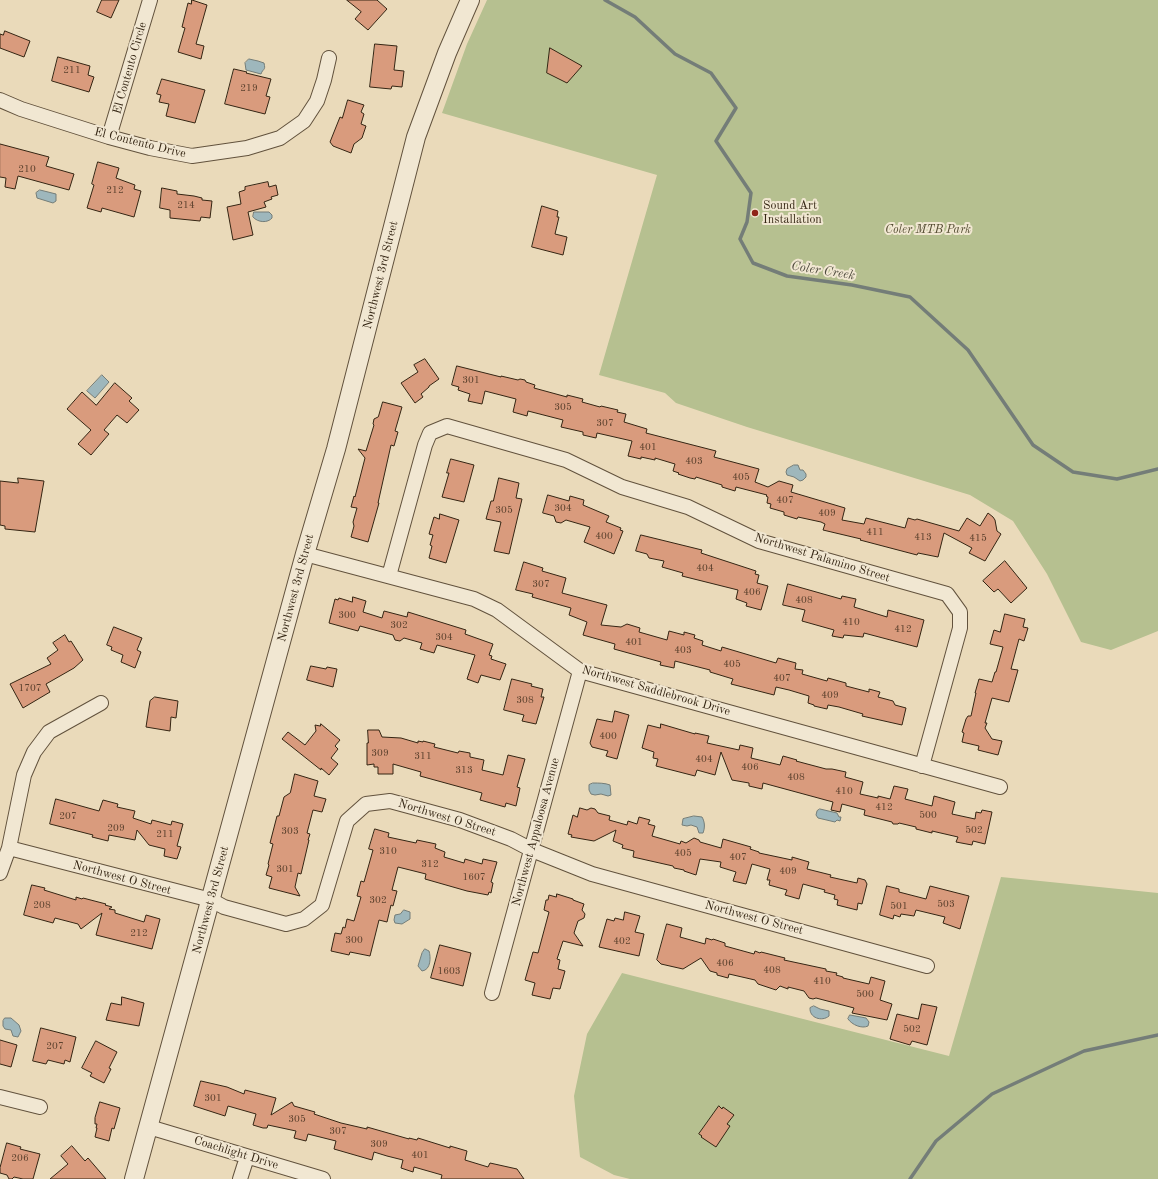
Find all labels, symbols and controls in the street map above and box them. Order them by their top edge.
street label: El Contento Circle [110,20,150,116]
house number: 211 [63,64,81,76]
house number: 219 [240,82,258,94]
street label: El Contento Drive [93,125,187,161]
house number: 210 [18,163,36,175]
house number: 212 [106,184,124,196]
house number: 214 [177,199,195,211]
place label: Sound Art Installation [763,199,822,227]
marker: Sound Art Installation [750,208,760,218]
street label: Northwest 3rd Street [361,219,401,331]
park label: Coler MTB Park [885,223,971,237]
water label: Coler Creek [790,258,856,284]
house number: 301 [462,374,480,386]
house number: 305 [554,401,572,413]
house number: 307 [596,417,614,429]
house number: 401 [639,441,657,453]
house number: 403 [685,455,703,467]
house number: 405 [732,471,750,483]
house number: 407 [776,494,794,506]
house number: 304 [554,502,572,514]
house number: 305 [495,504,513,516]
house number: 409 [818,507,836,519]
house number: 411 [866,526,884,538]
house number: 400 [595,530,613,542]
street label: Northwest Palamino Street [752,531,892,585]
house number: 413 [914,531,932,543]
street label: Northwest 3rd Street [275,532,317,644]
house number: 415 [969,532,987,544]
house number: 404 [696,562,714,574]
house number: 307 [532,578,550,590]
house number: 406 [743,586,761,598]
house number: 408 [795,594,813,606]
house number: 300 [338,609,356,621]
house number: 410 [842,616,860,628]
house number: 302 [390,619,408,631]
house number: 412 [894,623,912,635]
house number: 304 [435,631,453,643]
house number: 401 [625,636,643,648]
house number: 403 [674,644,692,656]
house number: 405 [723,658,741,670]
street label: Northwest Saddlebrook Drive [580,663,732,719]
house number: 407 [773,672,791,684]
house number: 1707 [18,682,42,694]
house number: 409 [821,689,839,701]
house number: 308 [516,694,534,706]
house number: 400 [599,730,617,742]
house number: 309 [371,747,389,759]
house number: 311 [414,750,432,762]
house number: 404 [695,753,713,765]
street label: Northwest Appaloosa Avenue [509,756,563,908]
house number: 406 [741,761,759,773]
house number: 313 [455,764,473,776]
house number: 408 [787,771,805,783]
house number: 410 [835,785,853,797]
street label: Northwest O Street [396,796,498,840]
house number: 412 [875,801,893,813]
house number: 500 [919,809,937,821]
house number: 207 [59,810,77,822]
house number: 209 [107,822,125,834]
house number: 502 [965,824,983,836]
house number: 303 [281,825,299,837]
house number: 211 [156,828,174,840]
street label: Northwest 3rd Street [190,844,232,956]
house number: 310 [379,845,397,857]
house number: 405 [674,847,692,859]
house number: 407 [729,851,747,863]
street label: Northwest O Street [71,858,173,898]
house number: 312 [421,858,439,870]
house number: 301 [276,863,294,875]
house number: 409 [779,865,797,877]
house number: 1607 [462,871,486,883]
house number: 302 [369,894,387,906]
street label: Northwest O Street [703,898,805,938]
house number: 503 [937,898,955,910]
house number: 208 [33,899,51,911]
house number: 501 [890,900,908,912]
house number: 212 [130,927,148,939]
house number: 300 [345,934,363,946]
house number: 402 [613,935,631,947]
house number: 406 [716,957,734,969]
house number: 408 [763,964,781,976]
house number: 1603 [437,965,461,977]
house number: 410 [813,975,831,987]
house number: 500 [856,988,874,1000]
house number: 502 [903,1023,921,1035]
house number: 207 [46,1040,64,1052]
house number: 301 [204,1092,222,1104]
house number: 305 [288,1113,306,1125]
house number: 307 [329,1125,347,1137]
street label: Coachlight Drive [192,1133,280,1173]
house number: 309 [370,1138,388,1150]
house number: 401 [411,1149,429,1161]
house number: 206 [11,1152,29,1164]

